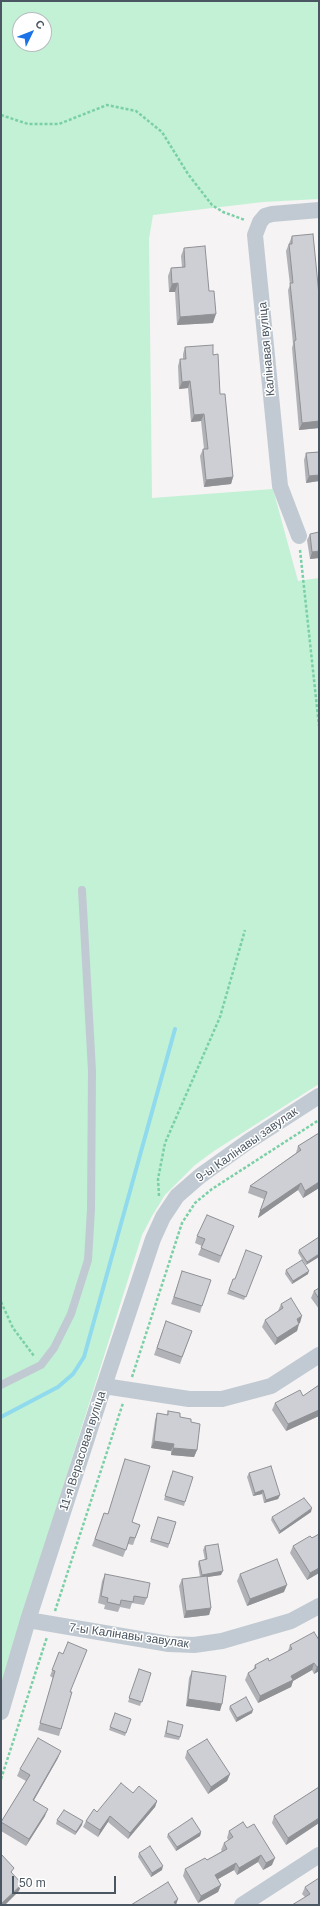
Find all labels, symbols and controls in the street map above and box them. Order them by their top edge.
north arrow [12,12,52,52]
text: С [33,17,47,31]
street label: Калінавая вуліца [256,301,278,397]
street label: 9-ы Калінавы завулак [193,1105,301,1185]
street label: 11-я Верасовая вуліца [57,1389,109,1513]
street label: 7-ы Калінавы завулак [68,1620,190,1652]
scale bar [14,1868,118,1894]
text: 50 m [19,1876,46,1890]

